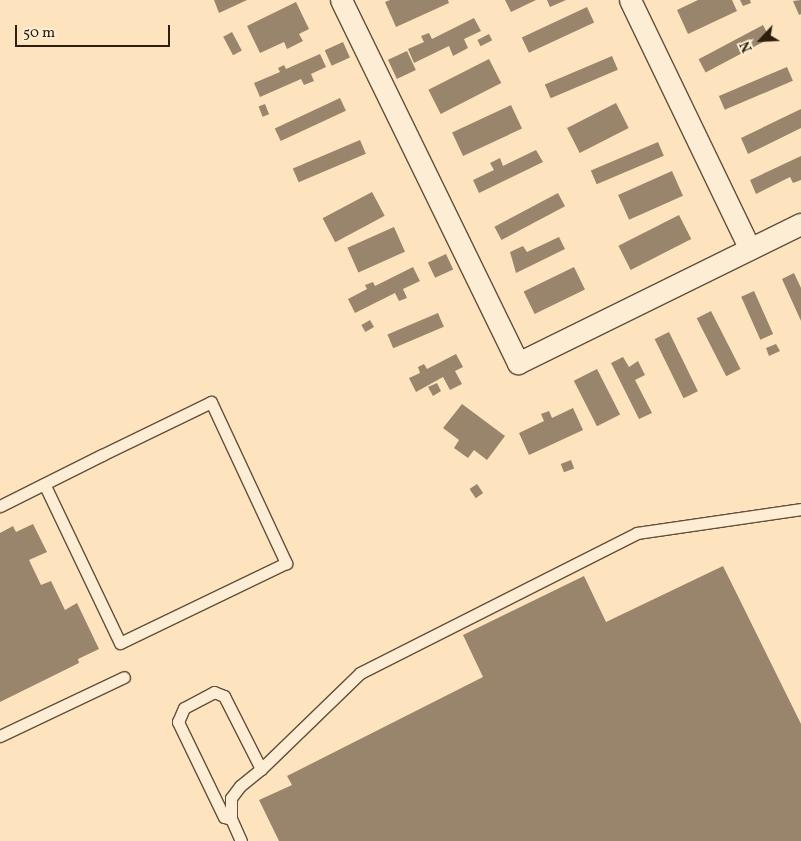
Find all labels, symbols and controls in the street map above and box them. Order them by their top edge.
scale bar [18,15,172,47]
north arrow [736,15,786,65]
text: 50 m [23,23,55,44]
text: N [736,38,758,55]

